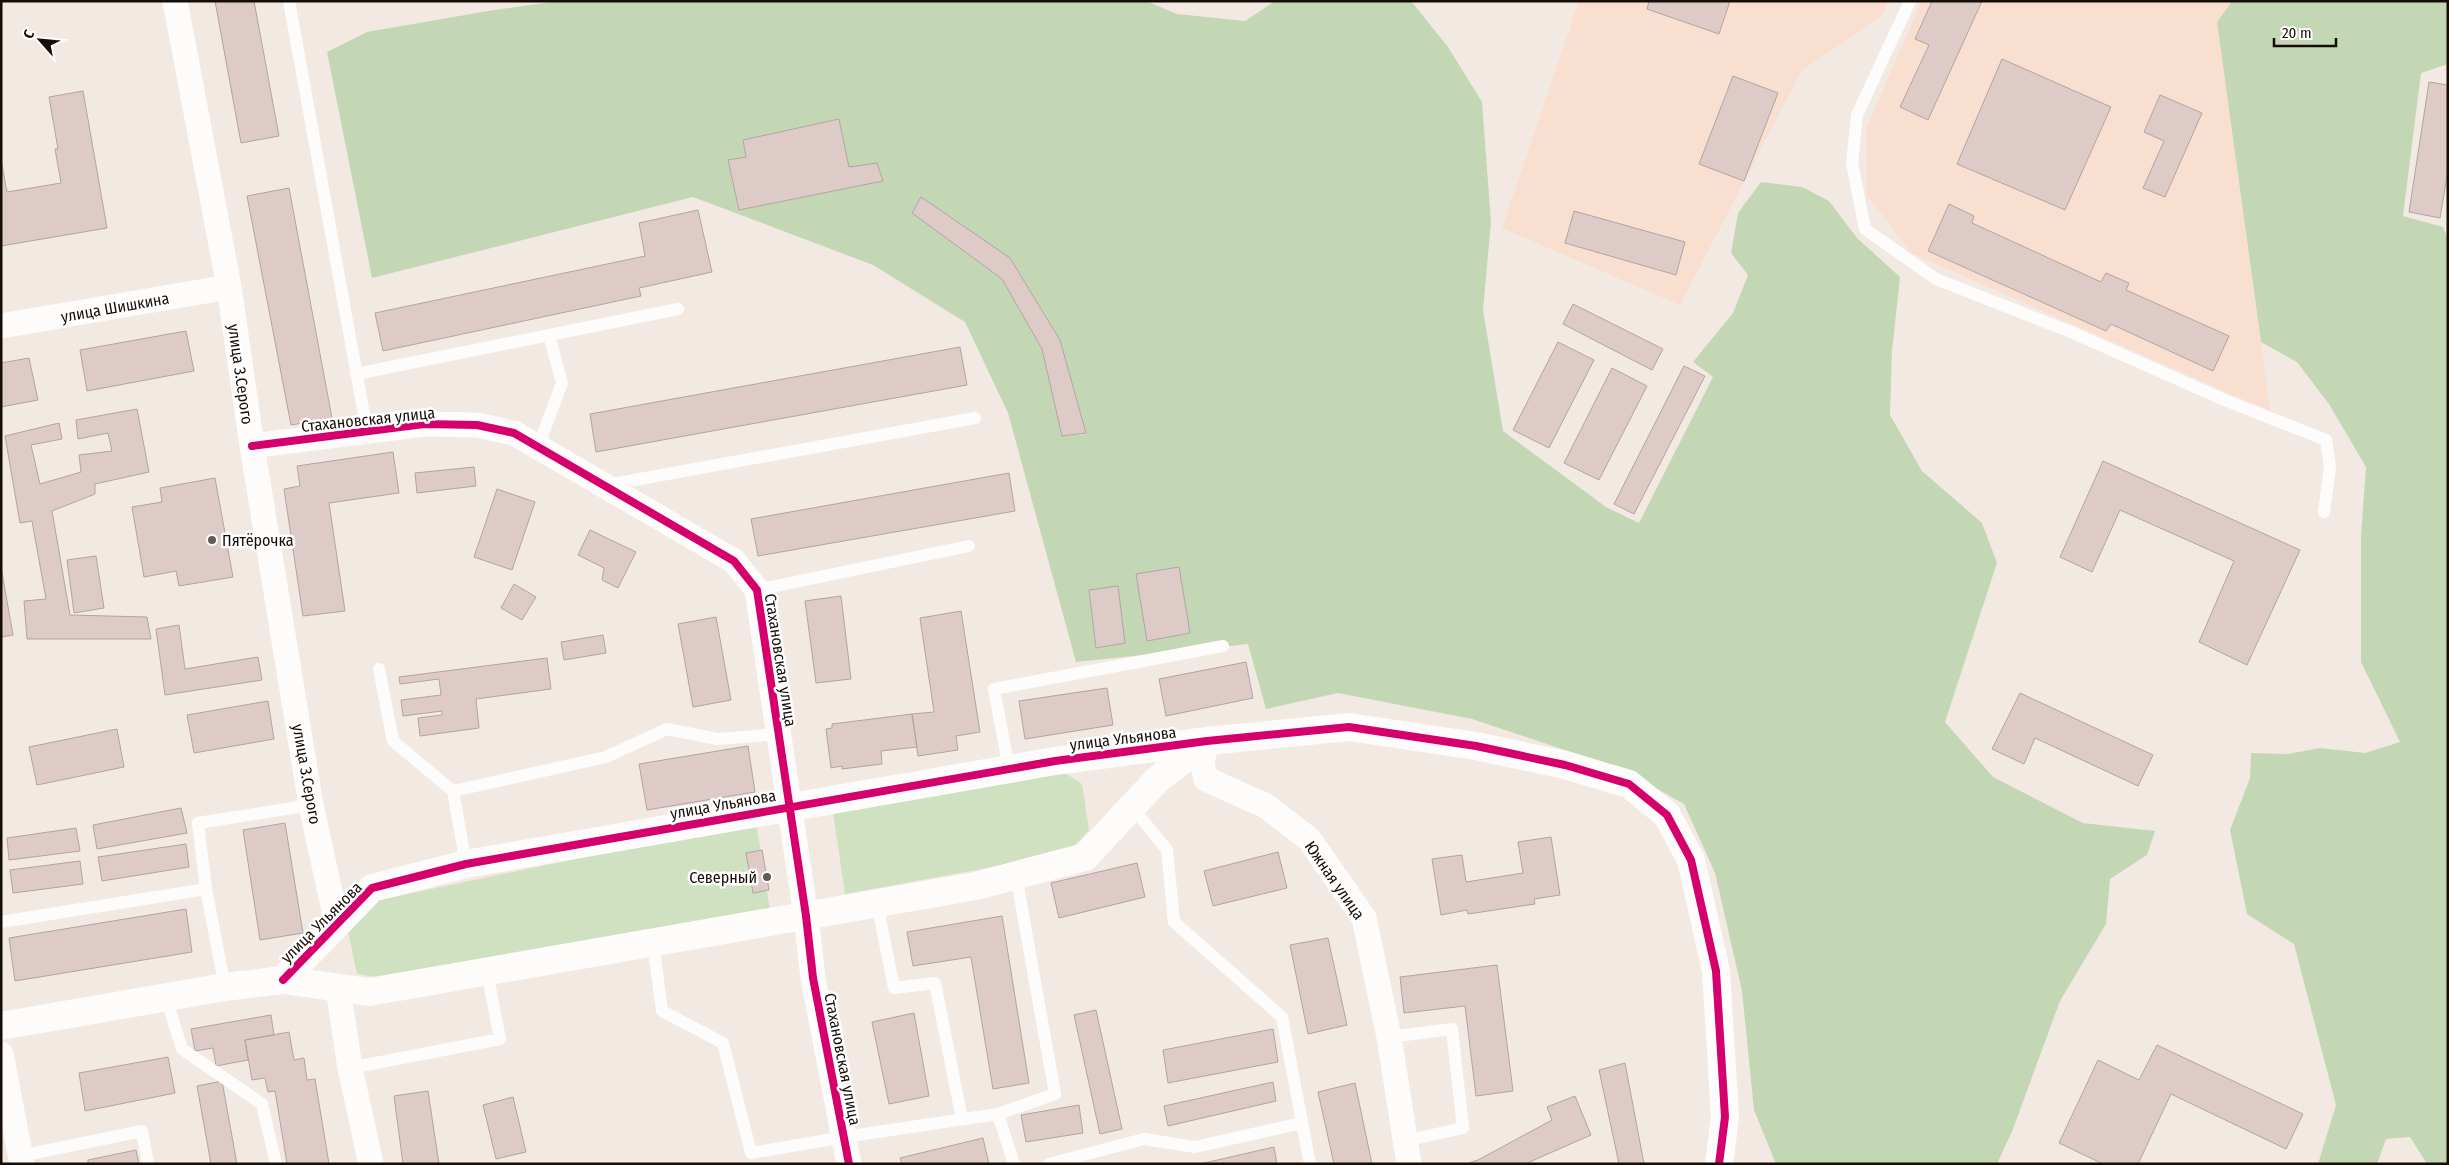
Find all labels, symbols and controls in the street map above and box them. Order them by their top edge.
north arrow [15,15,65,65]
scale bar [2274,15,2336,47]
text: 20 m [2282,24,2312,42]
text: С [20,27,38,41]
street label: улица Шишкина [60,289,171,326]
street label: улица З.Серого [224,323,257,426]
street label: Стахановская улица [300,403,436,436]
place label: Пятёрочка [222,531,294,550]
marker: Пятёрочка [206,534,218,546]
street label: Стахановская улица [761,592,800,728]
street label: улица З.Серого [288,723,325,826]
street label: улица Ульянова [1069,723,1177,754]
street label: улица Ульянова [669,786,778,823]
street label: Южная улица [1301,837,1369,923]
place label: Северный [689,868,757,887]
marker: Северный [761,871,773,883]
street label: улица Ульянова [277,878,366,967]
street label: Стахановская улица [820,991,865,1127]

